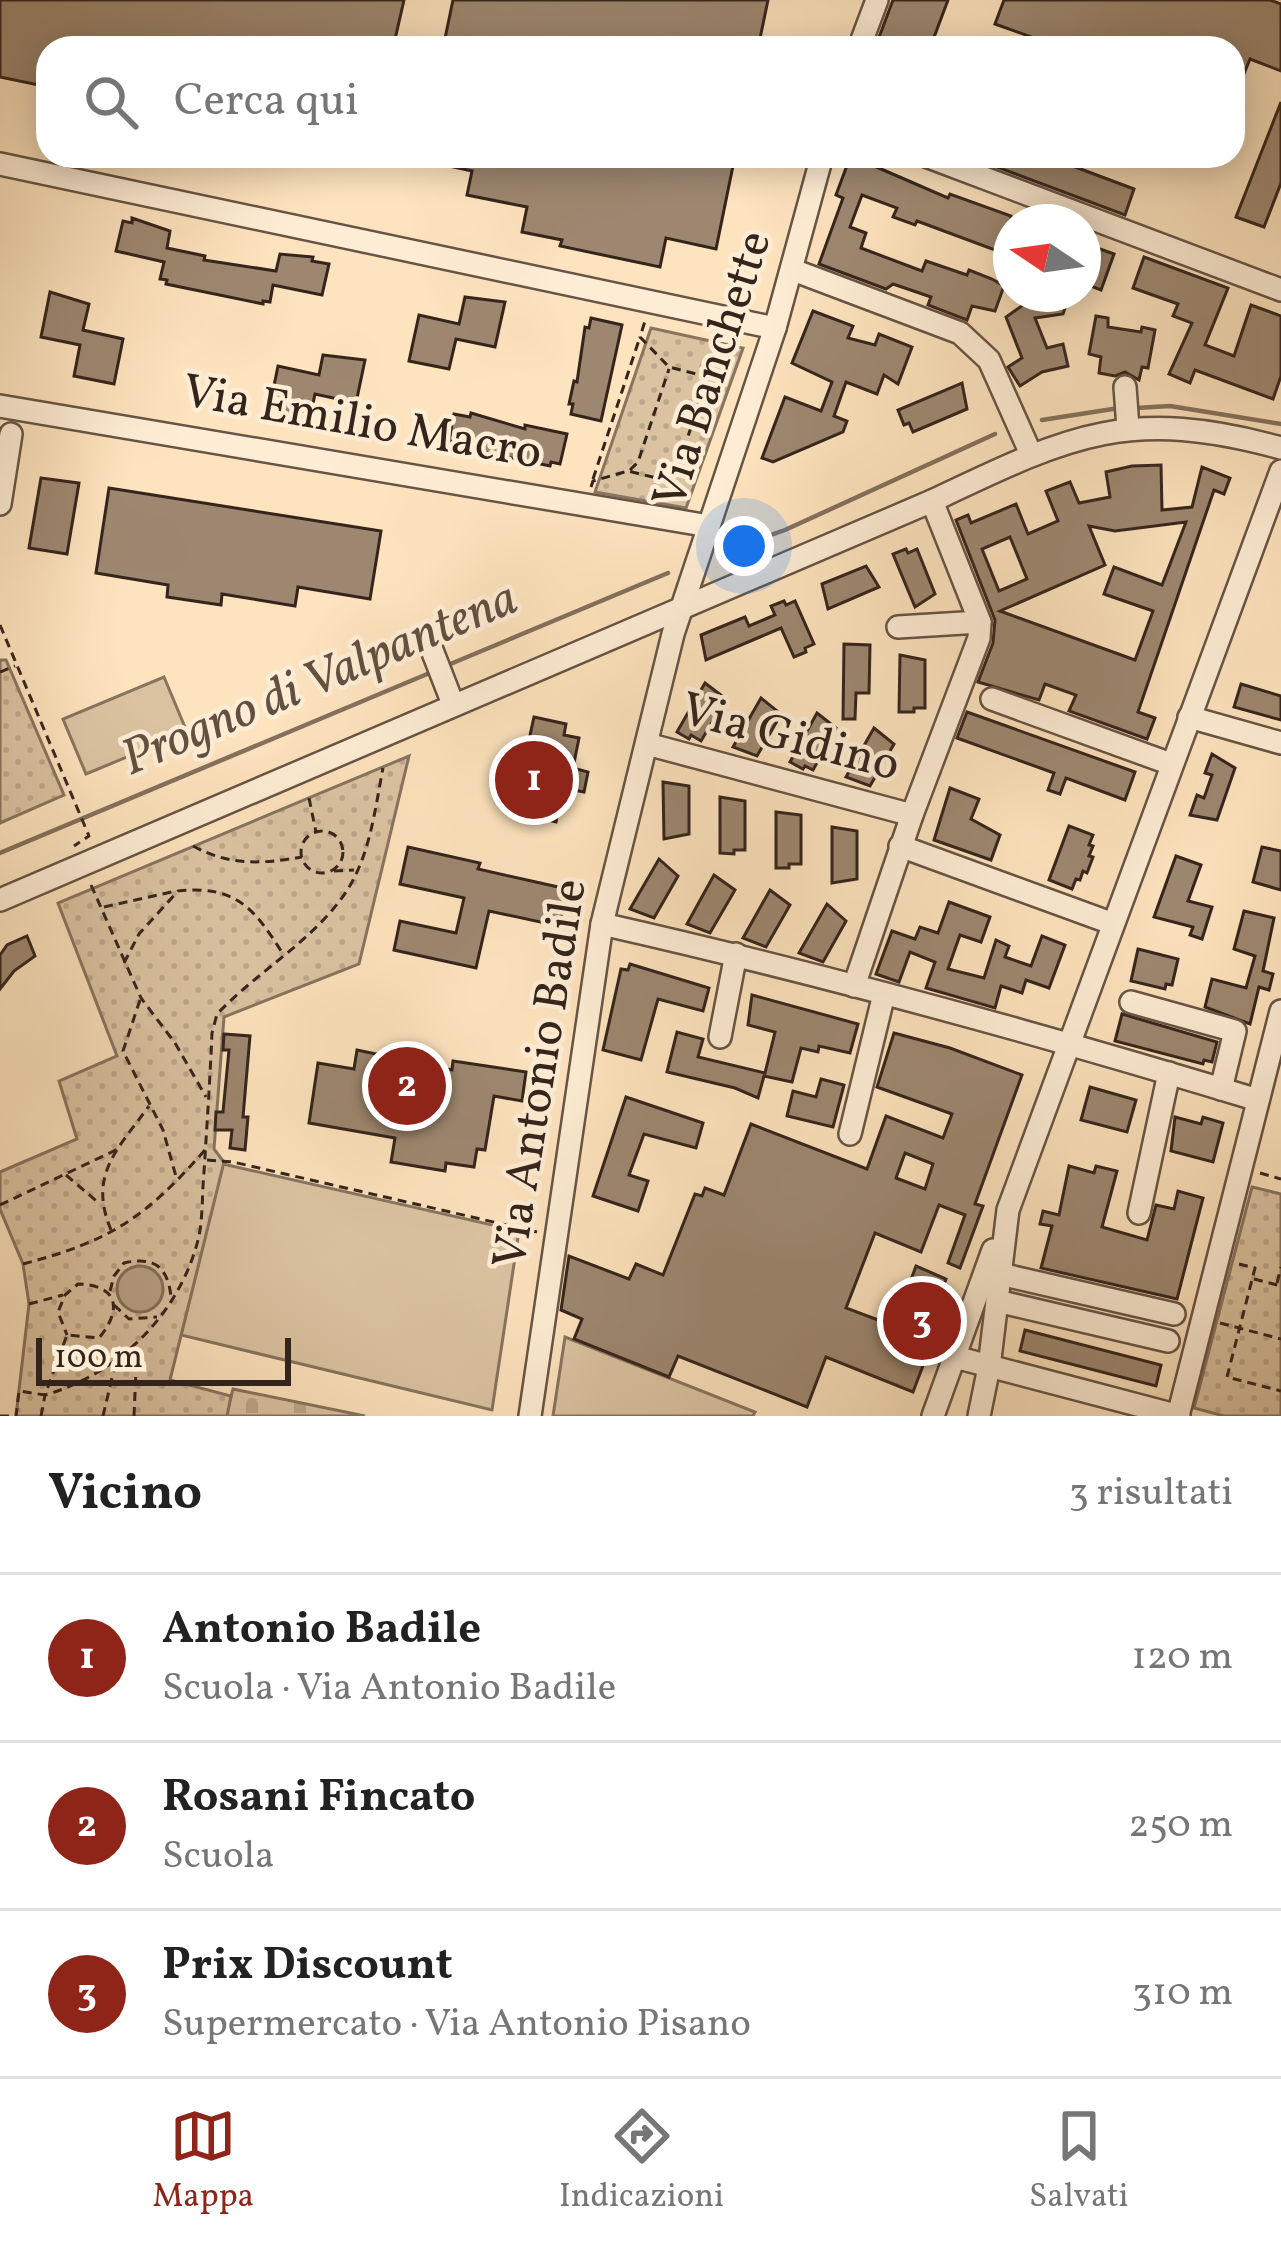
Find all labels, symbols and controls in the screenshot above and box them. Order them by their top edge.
search box [36,36,1245,168]
icon: search [78,69,144,135]
text: Cerca qui [174,71,359,134]
north arrow [993,204,1101,312]
street label: Via Banchette [638,223,790,517]
street label: Via Emilio Macro [177,359,547,489]
your location [714,516,774,576]
water label: Progno di Valpantena [111,564,529,796]
street label: Via Gidino [673,678,907,800]
pin: 1 [495,735,573,825]
street label: Via Antonio Badile [478,874,606,1274]
pin: 2 [368,1041,446,1131]
pin: 3 [883,1276,961,1366]
scale bar [36,1332,291,1385]
text: 100 m [54,1336,143,1382]
text: Vicino [48,1459,202,1530]
text: 3 risultati [1069,1467,1233,1521]
text: Antonio Badile [162,1599,481,1662]
text: 1 [79,1631,95,1685]
text: 120 m [1132,1631,1233,1685]
text: Scuola · Via Antonio Badile [162,1662,616,1716]
text: Rosani Fincato [162,1767,476,1830]
text: 2 [77,1799,97,1853]
text: 250 m [1128,1799,1233,1853]
text: Scuola [162,1830,274,1884]
text: Prix Discount [162,1935,453,1998]
text: 3 [77,1967,97,2021]
text: 310 m [1132,1967,1233,2021]
text: Supermercato · Via Antonio Pisano [162,1998,751,2052]
tab: Mappa [153,2103,254,2221]
tab: Indicazioni [559,2103,724,2221]
tab: Salvati [1029,2103,1128,2221]

